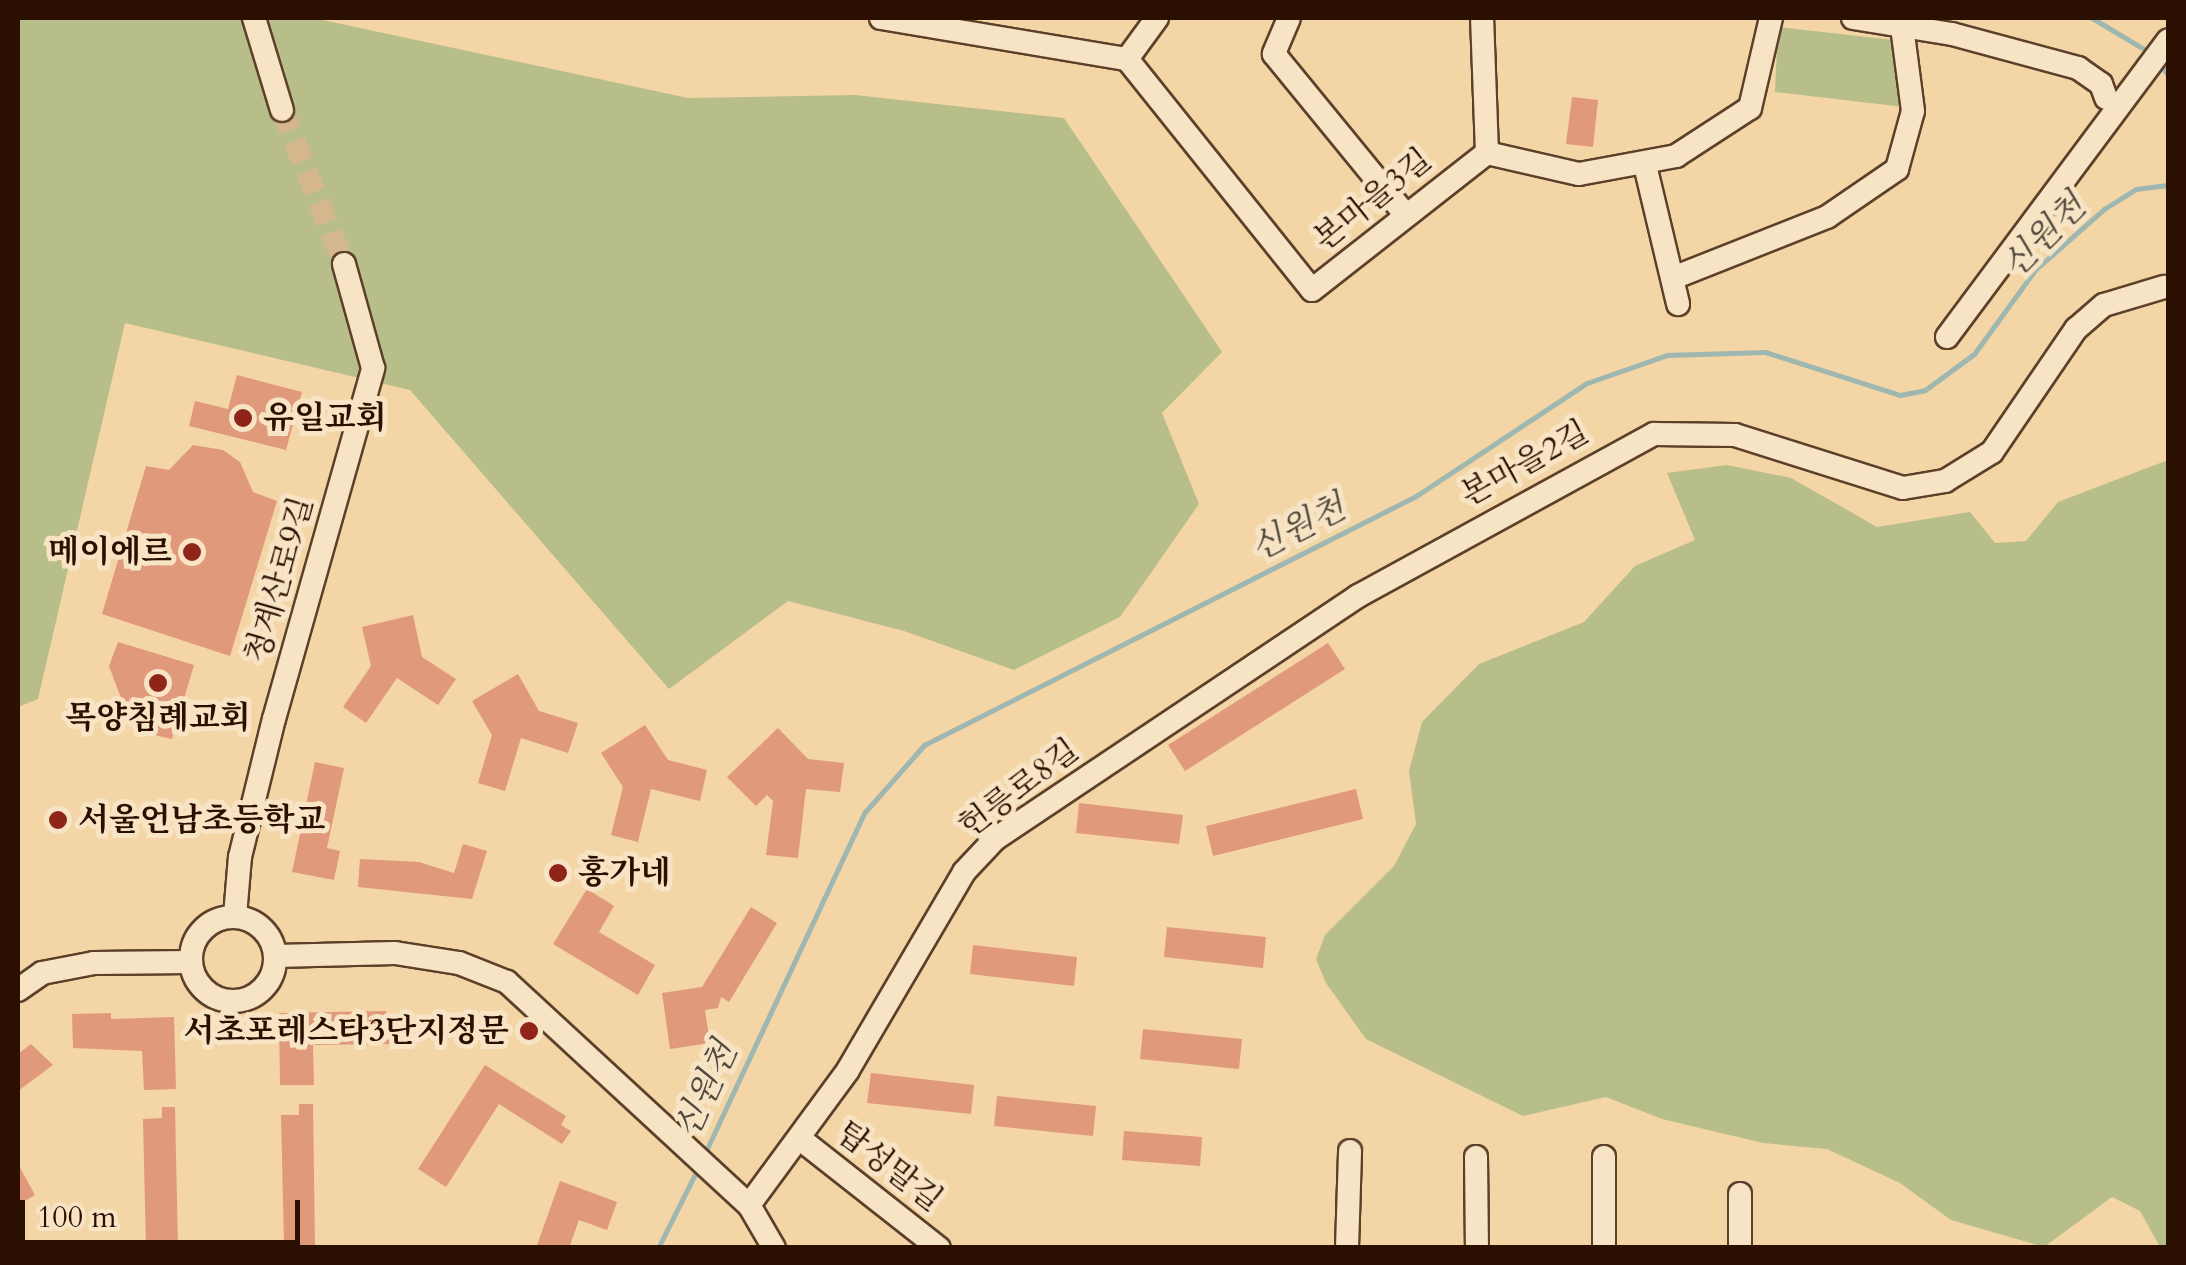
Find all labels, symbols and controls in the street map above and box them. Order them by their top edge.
street label: 본마을3길 [1307,141,1439,259]
water label: 신원천 [1993,185,2095,287]
place label: 유일교회 [263,399,387,437]
marker: 유일교회 [232,407,254,429]
street label: 본마을2길 [1454,413,1596,515]
water label: 신원천 [1243,486,1353,570]
street label: 청계산로9길 [238,493,322,667]
place label: 메이에르 [48,533,172,571]
marker: 메이에르 [181,541,203,563]
marker: 목양침례교회 [147,672,169,694]
place label: 목양침례교회 [65,699,251,737]
street label: 헌릉로8길 [952,732,1086,846]
place label: 서울언남초등학교 [78,801,325,839]
marker: 서울언남초등학교 [47,809,69,831]
place label: 홍가네 [578,854,671,892]
marker: 홍가네 [547,862,569,884]
place label: 서초포레스타3단지정문 [183,1012,509,1050]
marker: 서초포레스타3단지정문 [518,1020,540,1042]
water label: 신원천 [666,1035,746,1145]
street label: 탑성말길 [828,1114,950,1220]
scale bar [25,1180,305,1242]
text: 100 m [37,1197,117,1238]

